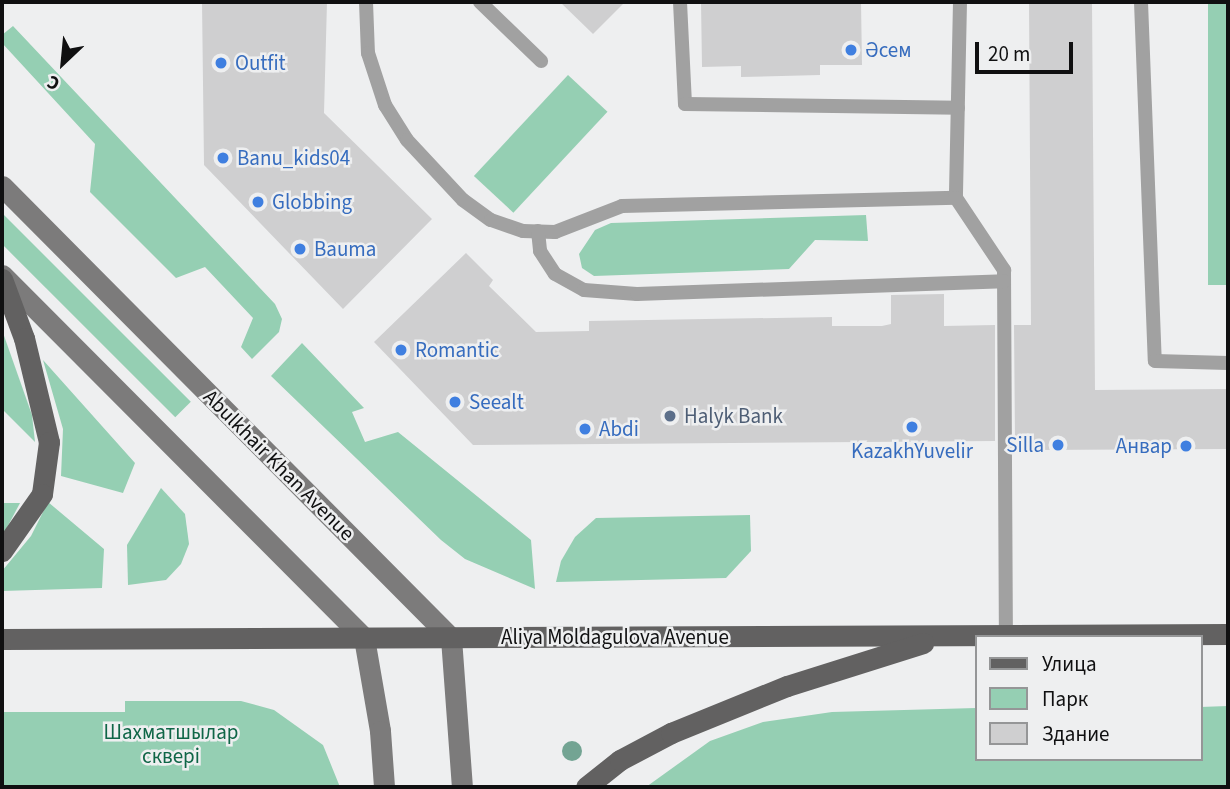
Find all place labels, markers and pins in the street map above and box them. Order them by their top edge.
place label: Әсем [865,37,912,63]
marker: Әсем [843,42,859,58]
place label: Outfit [235,50,286,76]
marker: Outfit [213,55,229,71]
place label: Banu_kids04 [237,145,350,171]
marker: Banu_kids04 [215,150,231,166]
place label: Globbing [272,189,352,215]
marker: Globbing [250,194,266,210]
place label: Bauma [314,236,376,262]
marker: Bauma [292,241,308,257]
place label: Romantic [415,337,499,363]
marker: Romantic [393,342,409,358]
place label: Seealt [469,389,524,415]
marker: Seealt [447,394,463,410]
place label: Halyk Bank [684,403,783,429]
marker: Halyk Bank [662,408,678,424]
place label: Abdi [599,416,639,442]
marker: KazakhYuvelir [904,419,920,435]
marker: Abdi [577,421,593,437]
place label: Silla [1006,432,1044,458]
place label: Анвар [1116,433,1172,459]
marker: Silla [1050,437,1066,453]
place label: KazakhYuvelir [851,438,973,464]
marker: Анвар [1178,438,1194,454]

